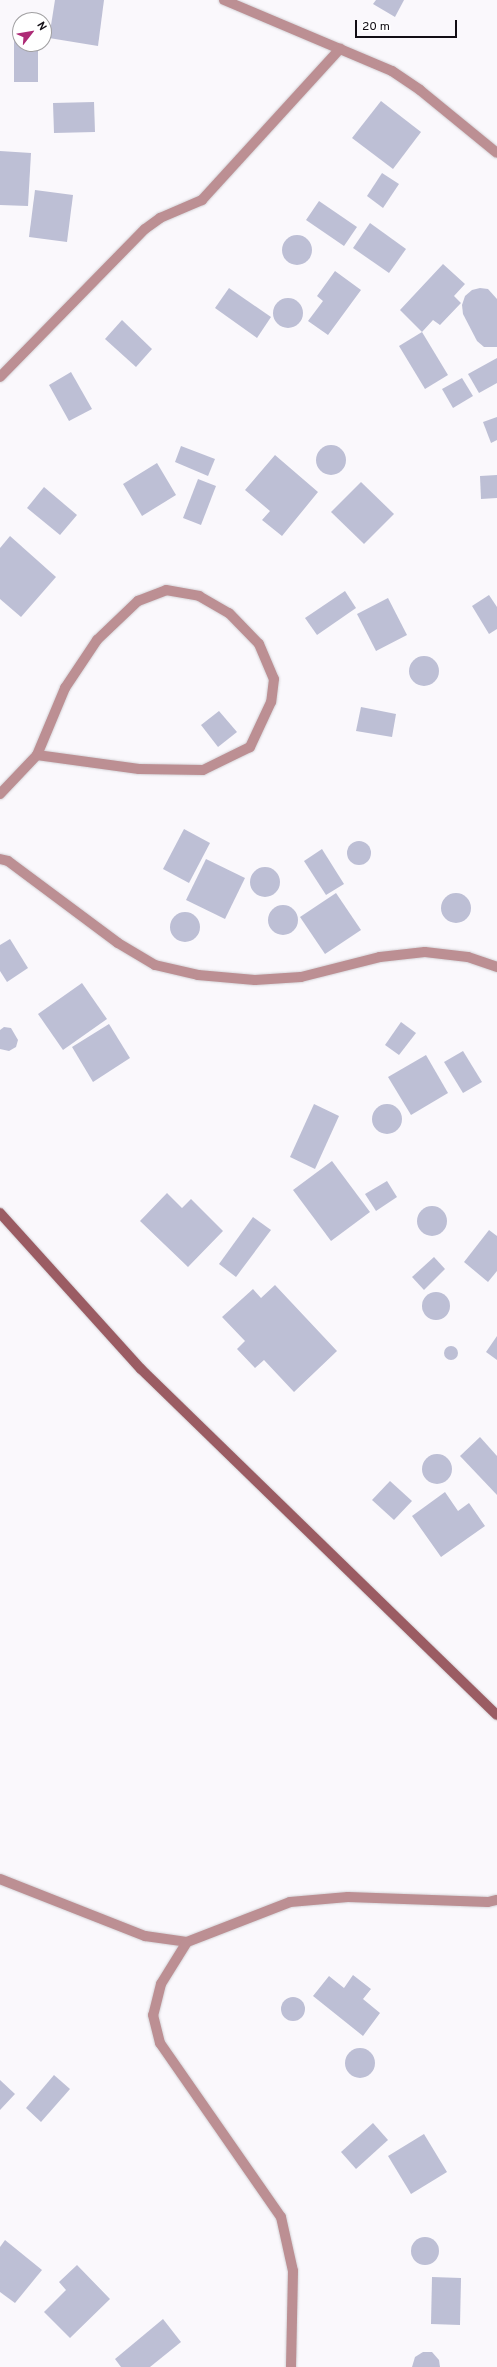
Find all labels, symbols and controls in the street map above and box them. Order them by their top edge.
north arrow [12,12,52,52]
scale bar [357,12,459,38]
text: N [33,19,49,33]
text: 20 m [362,19,390,35]

